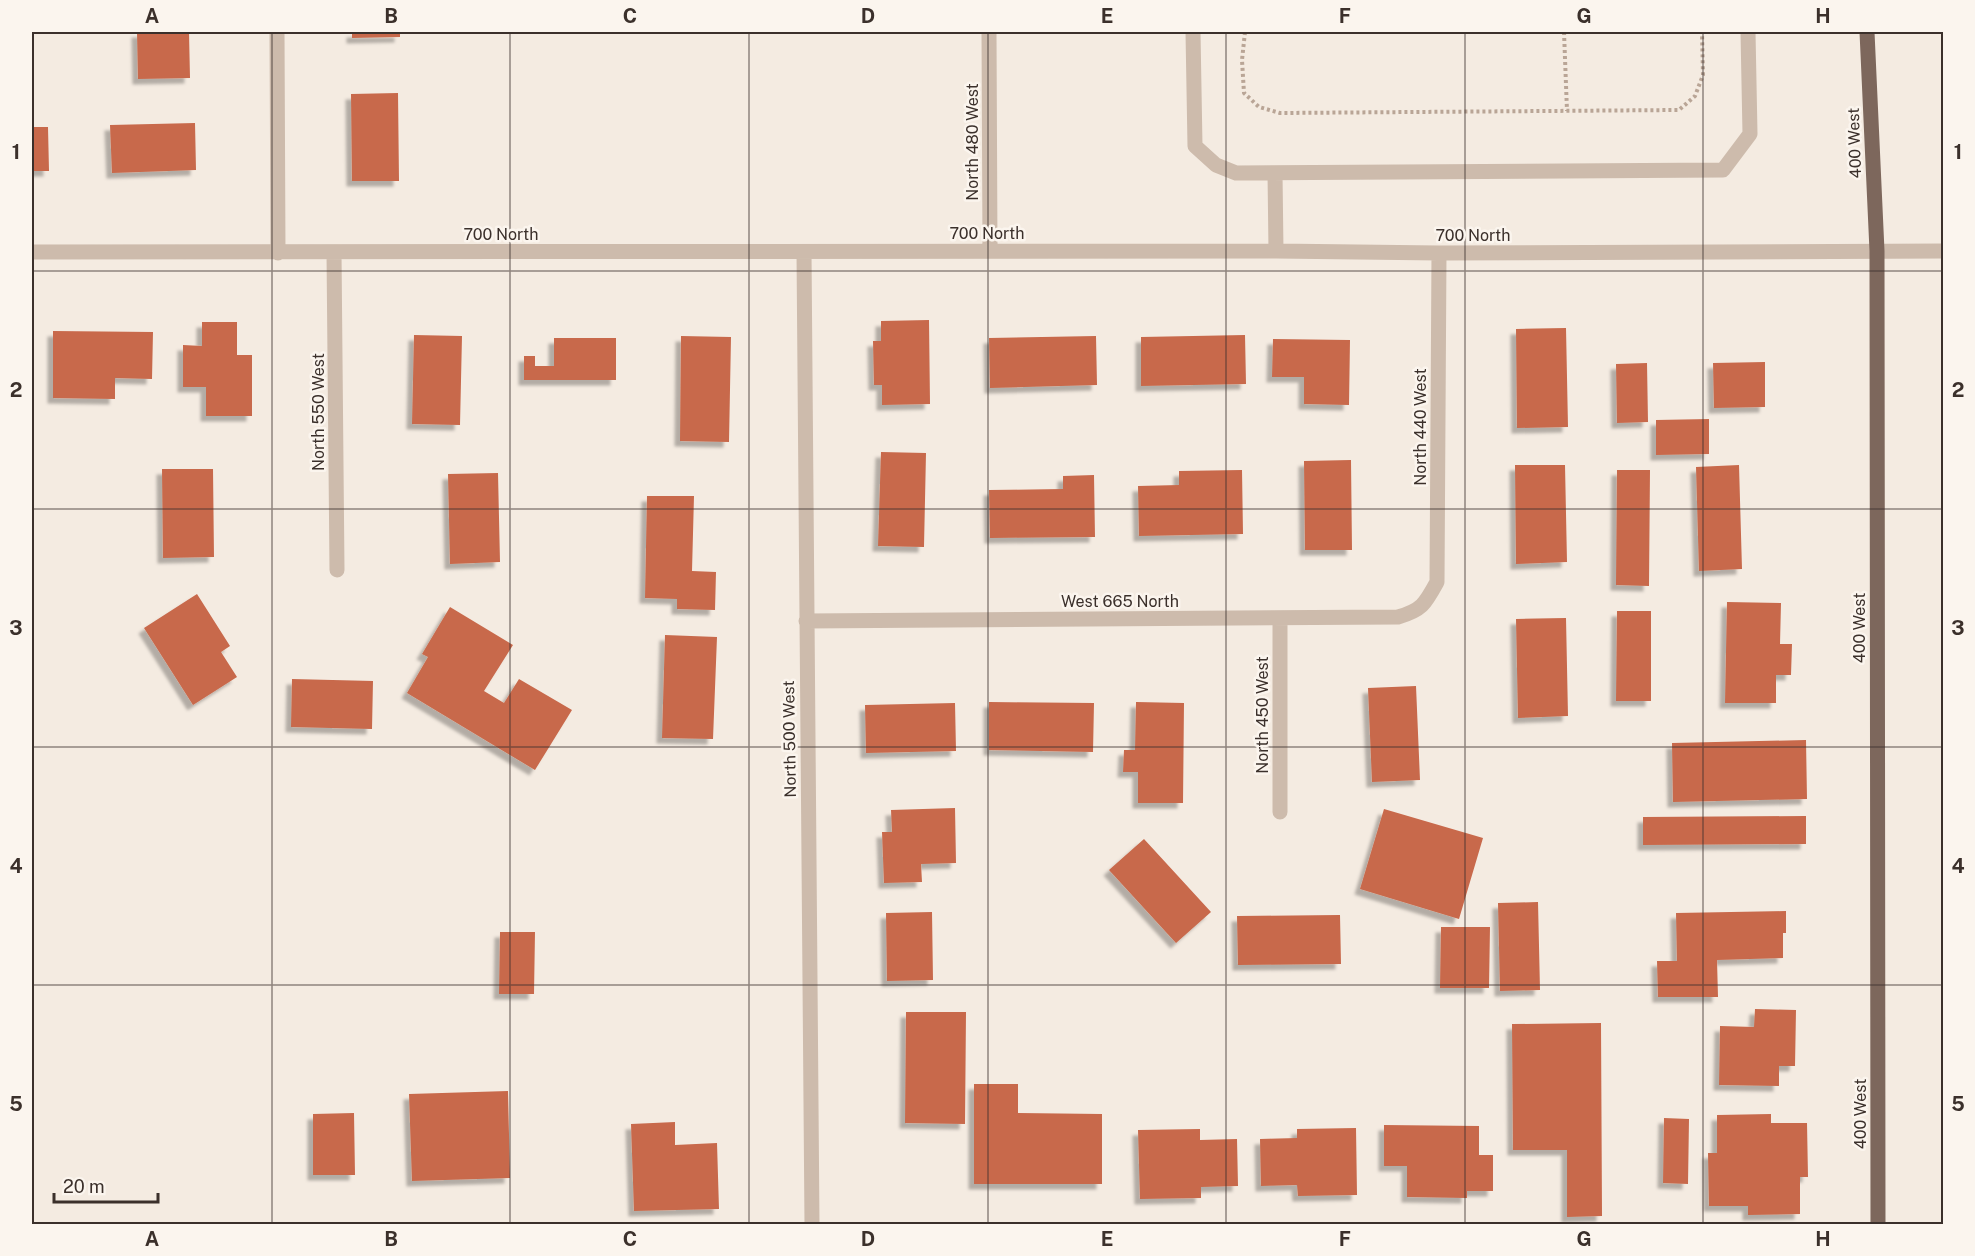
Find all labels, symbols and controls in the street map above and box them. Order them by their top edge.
text: A [145,4,159,28]
text: B [384,4,398,28]
text: C [623,4,637,28]
text: D [861,4,875,28]
text: E [1101,4,1113,28]
text: F [1339,4,1351,28]
text: G [1576,4,1592,28]
text: H [1815,4,1831,28]
street label: North 480 West [963,83,982,201]
street label: 400 West [1844,107,1865,179]
text: 1 [12,140,20,164]
text: 1 [1954,140,1962,164]
street label: 700 North [949,224,1025,243]
street label: 700 North [463,225,539,244]
street label: 700 North [1435,226,1511,245]
street label: North 550 West [309,353,328,471]
street label: North 440 West [1411,368,1430,486]
text: 2 [10,378,22,402]
text: 2 [1952,378,1964,402]
street label: West 665 North [1061,592,1179,611]
street label: 400 West [1850,593,1869,663]
text: 3 [9,616,23,640]
text: 3 [1951,616,1965,640]
street label: North 450 West [1253,656,1272,774]
street label: North 500 West [779,680,800,798]
text: 4 [9,854,23,878]
text: 4 [1951,854,1965,878]
street label: 400 West [1851,1079,1870,1149]
text: 5 [9,1092,23,1116]
text: 5 [1951,1092,1965,1116]
scale bar [54,1166,158,1204]
text: 20 m [63,1176,105,1197]
text: A [145,1227,159,1251]
text: B [384,1227,398,1251]
text: C [623,1227,637,1251]
text: D [861,1227,875,1251]
text: E [1101,1227,1113,1251]
text: F [1339,1227,1351,1251]
text: G [1576,1227,1592,1251]
text: H [1815,1227,1831,1251]

